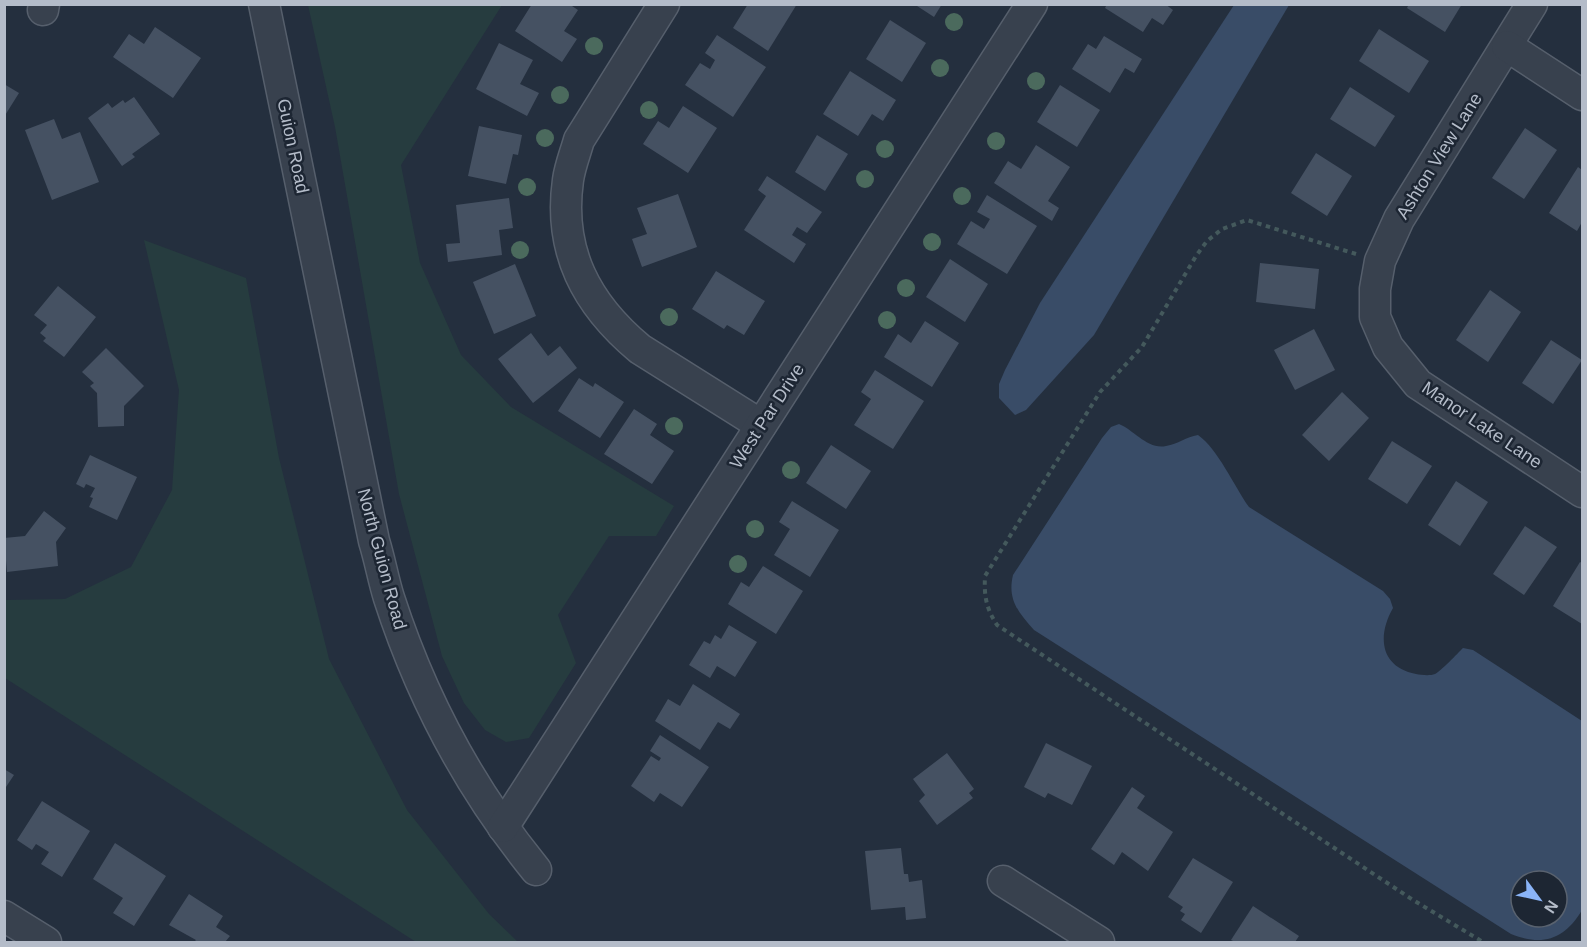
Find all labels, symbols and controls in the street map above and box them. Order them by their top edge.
street label: Ashton View Lane [1392,89,1486,223]
street label: Guion Road [273,97,313,195]
street label: West Par Drive [726,360,808,472]
street label: Manor Lake Lane [1418,378,1546,472]
street label: North Guion Road [354,486,410,632]
north arrow [1509,869,1569,929]
text: N [1541,897,1561,916]

